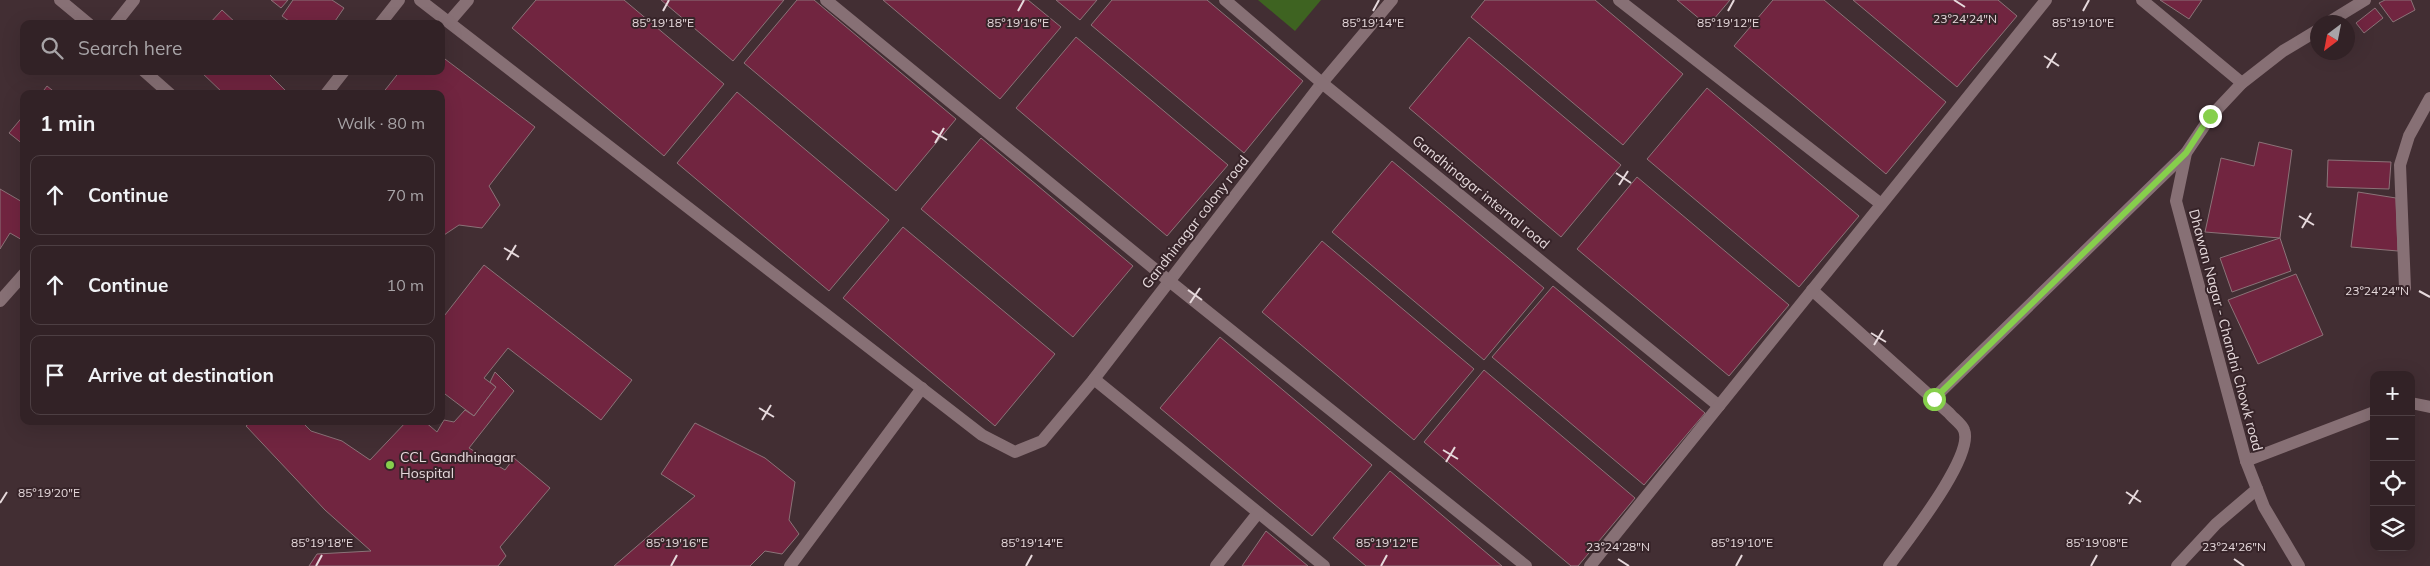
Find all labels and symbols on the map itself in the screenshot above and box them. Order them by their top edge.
text: 23°24'24"N [1933,11,1997,26]
text: 85°19'18"E [632,15,694,30]
text: 85°19'16"E [987,15,1049,30]
text: 85°19'14"E [1342,15,1404,30]
text: 85°19'12"E [1697,15,1759,30]
text: 85°19'10"E [2052,15,2114,30]
north arrow [2310,15,2355,60]
route end [2199,105,2222,128]
street label: Gandhinagar internal road [1409,131,1553,253]
street label: Gandhinagar colony road [1137,152,1253,292]
street label: Dhawan Nagar - Chandni Chowk road [2185,207,2267,453]
text: 23°24'24"N [2345,283,2409,298]
route start [1923,388,1946,411]
place label: CCL Gandhinagar Hospital [400,448,516,482]
marker: CCL Gandhinagar Hospital [384,459,396,471]
text: 85°19'20"E [18,485,80,500]
text: 85°19'18"E [291,535,353,550]
text: 85°19'16"E [646,535,708,550]
text: 85°19'14"E [1001,535,1063,550]
text: 85°19'12"E [1356,535,1418,550]
text: 85°19'10"E [1711,535,1773,550]
text: 85°19'08"E [2066,535,2128,550]
text: 23°24'28"N [1586,539,1650,554]
text: 23°24'26"N [2202,539,2266,554]

